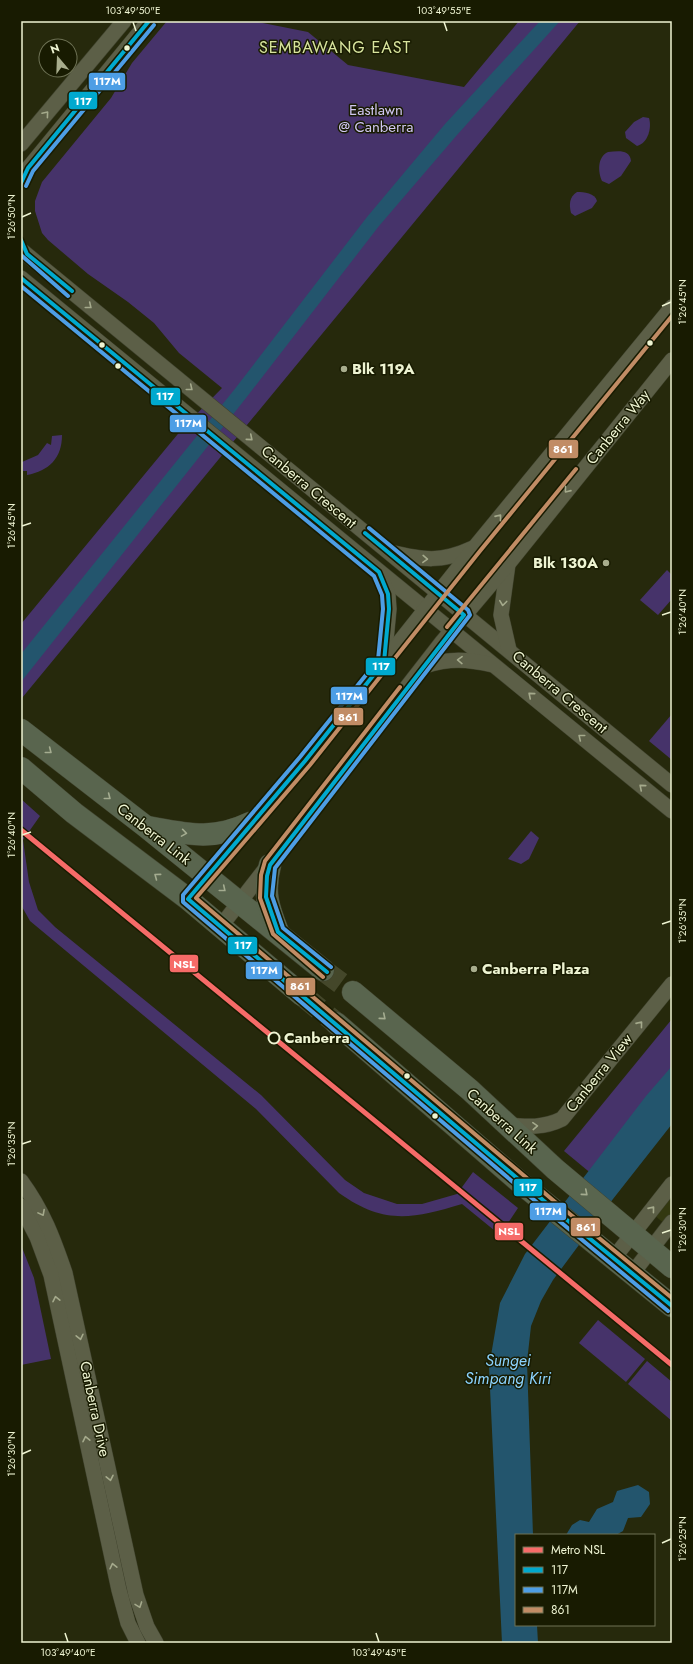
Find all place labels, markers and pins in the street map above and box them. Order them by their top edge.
unlabelled marker [122,43,132,53]
unlabelled marker [645,338,655,348]
unlabelled marker [97,340,107,350]
place label: Blk 119A [352,358,415,380]
unlabelled marker [113,361,123,371]
marker: Blk 119A [339,364,349,374]
place label: Blk 130A [533,552,599,574]
marker: Blk 130A [601,558,611,568]
place label: Canberra Plaza [482,958,589,980]
marker: Canberra Plaza [469,964,479,974]
place label: Canberra [284,1027,350,1049]
marker: Canberra [267,1031,281,1045]
unlabelled marker [402,1071,412,1081]
unlabelled marker [430,1111,440,1121]

